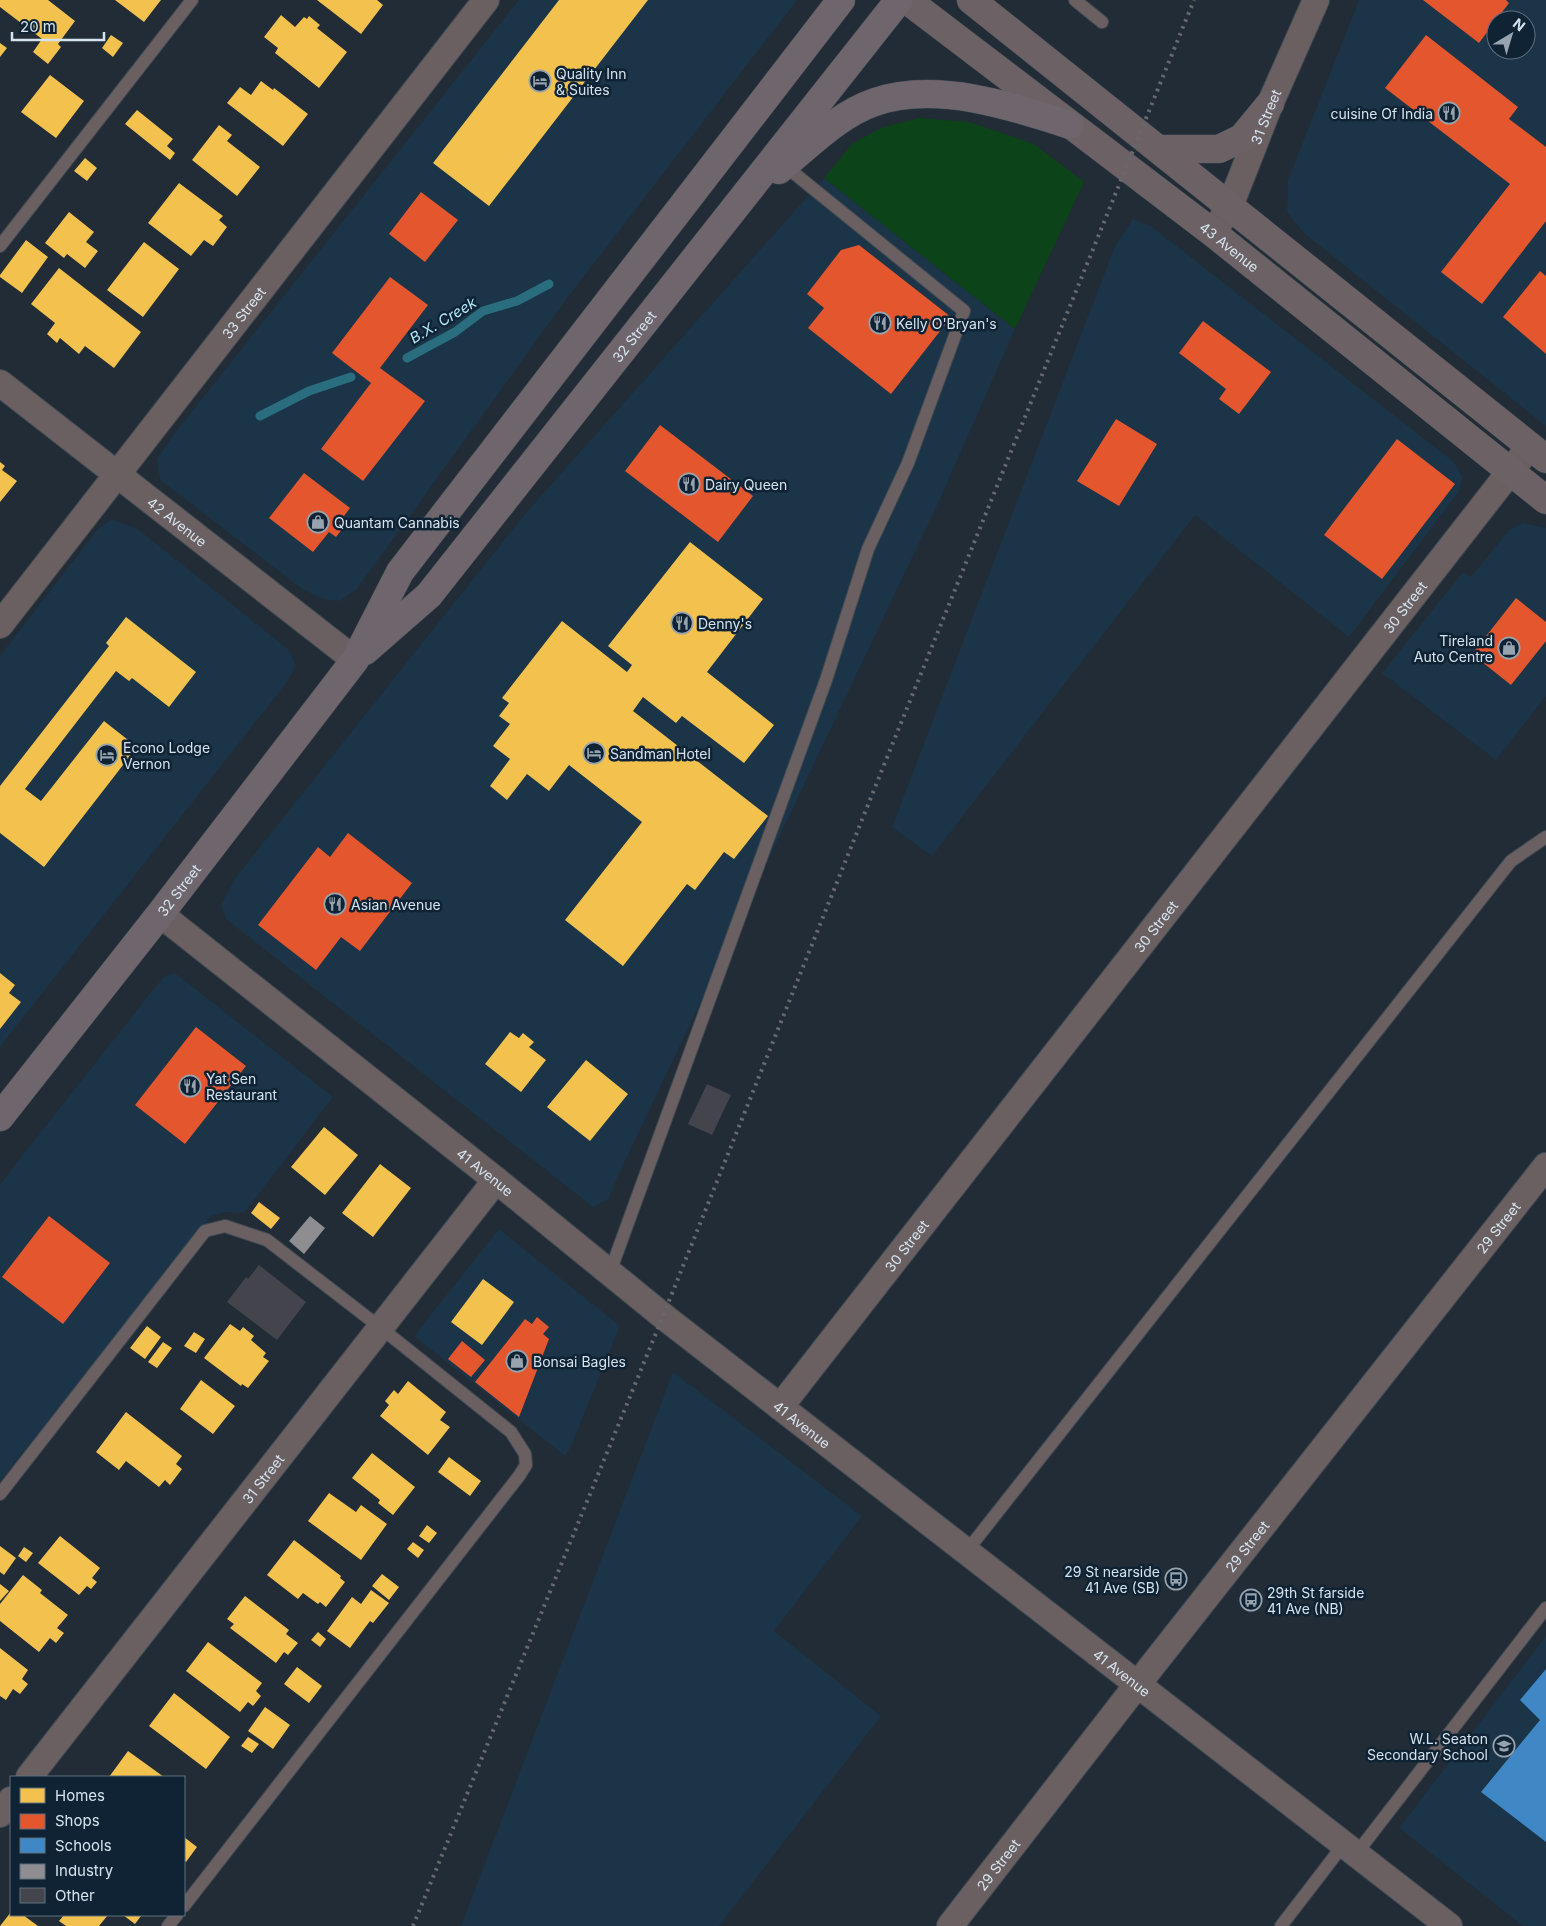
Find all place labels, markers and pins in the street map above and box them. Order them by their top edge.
place label: Quality Inn & Suites [556,65,627,98]
hotel icon: Quality Inn & Suites [528,69,552,93]
restaurant icon: cuisine Of India [1437,101,1461,125]
place label: cuisine Of India [1331,105,1433,122]
restaurant icon: Kelly O'Bryan's [868,311,892,335]
place label: Kelly O'Bryan's [896,315,997,332]
restaurant icon: Dairy Queen [677,472,701,496]
place label: Dairy Queen [705,476,787,493]
shop icon: Quantam Cannabis [306,510,330,534]
place label: Quantam Cannabis [334,514,460,531]
restaurant icon: Denny's [670,611,694,635]
place label: Denny's [698,615,752,632]
place label: Tireland Auto Centre [1414,632,1493,665]
shop icon: Tireland Auto Centre [1497,636,1521,660]
place label: Econo Lodge Vernon [123,739,210,772]
hotel icon: Sandman Hotel [582,741,606,765]
hotel icon: Econo Lodge Vernon [95,743,119,767]
place label: Sandman Hotel [610,745,711,762]
restaurant icon: Asian Avenue [323,892,347,916]
place label: Asian Avenue [351,896,441,913]
place label: Yat Sen Restaurant [206,1070,278,1103]
restaurant icon: Yat Sen Restaurant [178,1074,202,1098]
shop icon: Bonsai Bagles [505,1349,529,1373]
place label: Bonsai Bagles [533,1353,626,1370]
place label: 29 St nearside 41 Ave (SB) [1064,1563,1160,1596]
bus stop icon: 29 St nearside 41 Ave (SB) [1164,1567,1188,1591]
place label: 29th St farside 41 Ave (NB) [1267,1584,1364,1617]
bus stop icon: 29th St farside 41 Ave (NB) [1239,1588,1263,1612]
place label: W.L. Seaton Secondary School [1367,1730,1488,1763]
school or university icon: W.L. Seaton Secondary School [1492,1734,1516,1758]

